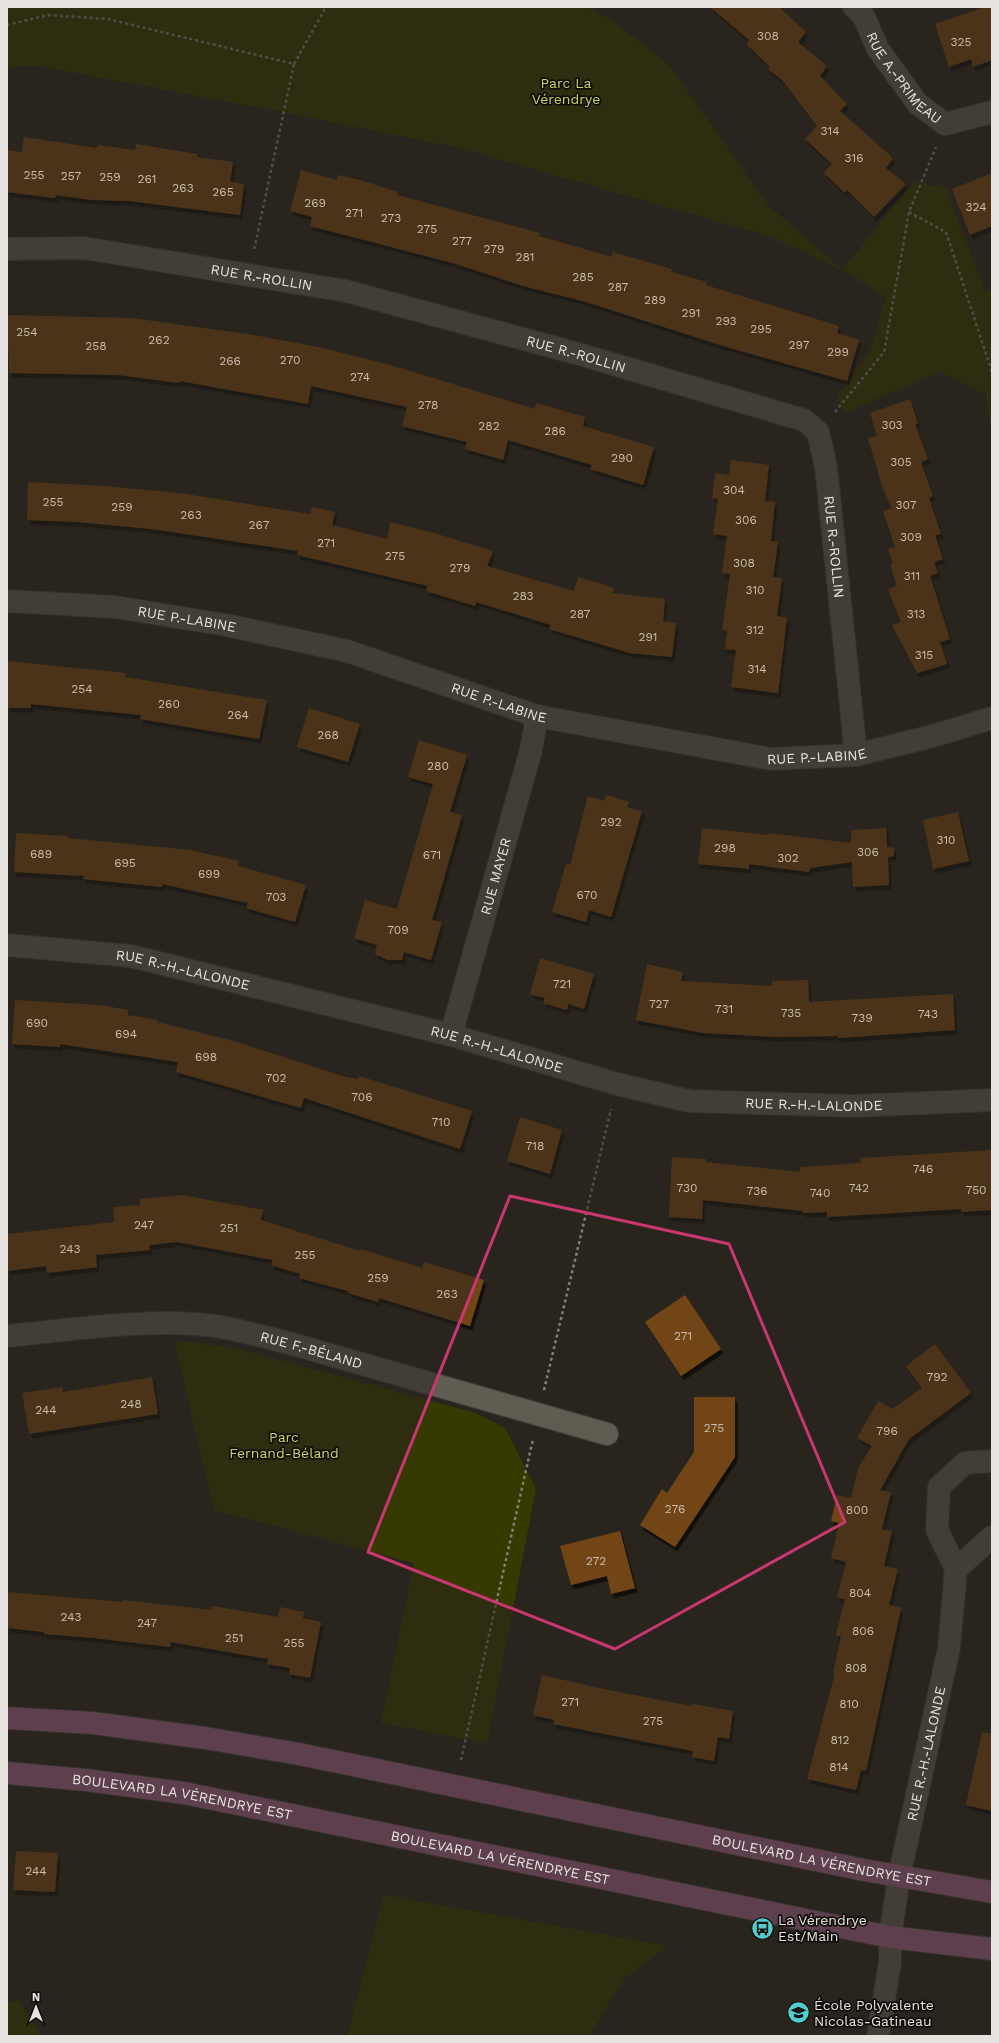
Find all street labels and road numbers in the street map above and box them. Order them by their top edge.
street label: RUE A.-PRIMEAU [864,29,945,127]
street label: RUE R.-ROLLIN [210,261,314,293]
street label: RUE R.-ROLLIN [525,332,628,375]
street label: RUE R.-ROLLIN [821,495,848,599]
street label: RUE P.-LABINE [136,603,238,635]
street label: RUE P.-LABINE [449,679,548,726]
street label: RUE P.-LABINE [767,745,868,767]
street label: RUE MAYER [477,836,514,916]
street label: RUE R.-H.-LALONDE [115,947,252,993]
street label: RUE R.-H.-LALONDE [429,1022,565,1076]
street label: RUE R.-H.-LALONDE [745,1095,883,1114]
street label: RUE F.-BÉLAND [259,1328,364,1372]
street label: RUE R.-H.-LALONDE [903,1685,948,1822]
street label: BOULEVARD LA VÉRENDRYE EST [72,1771,294,1823]
street label: BOULEVARD LA VÉRENDRYE EST [389,1827,612,1888]
street label: BOULEVARD LA VÉRENDRYE EST [711,1831,933,1890]

